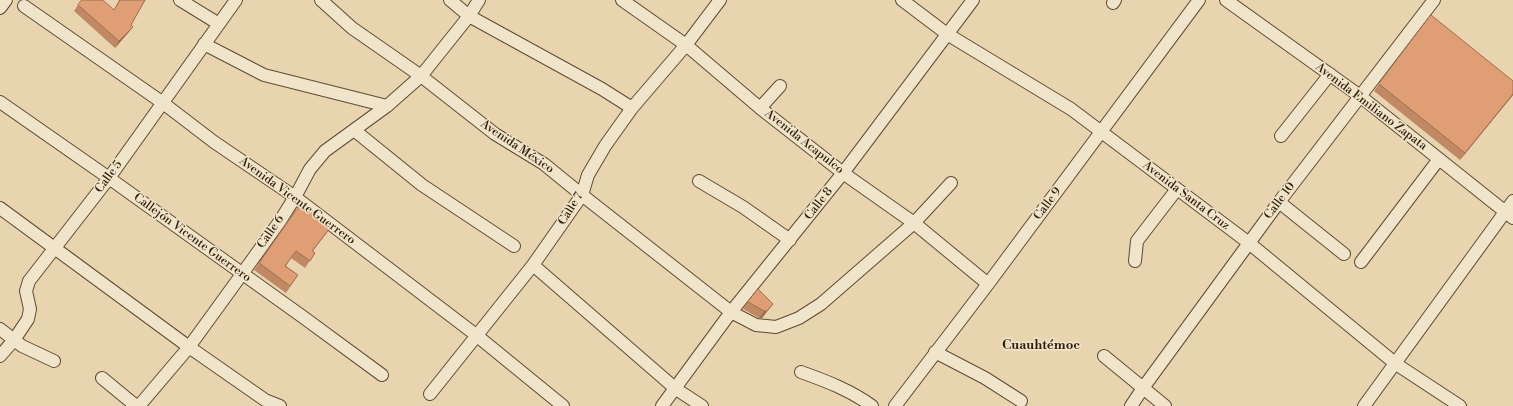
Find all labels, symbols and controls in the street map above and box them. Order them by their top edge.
street label: Avenida Emiliano Zapata [1312,60,1430,154]
street label: Avenida Acapulco [762,107,846,177]
street label: Avenida México [478,117,556,177]
street label: Avenida Vicente Guerrero [236,154,358,248]
street label: Calle 5 [92,158,126,196]
street label: Avenida Santa Cruz [1140,159,1232,233]
street label: Calle 10 [1261,180,1299,222]
street label: Calle 8 [802,185,836,223]
street label: Calle 9 [1031,185,1065,223]
street label: Calle 7 [555,190,587,228]
street label: Callejón Vicente Guerrero [130,191,254,285]
street label: Calle 6 [254,213,288,251]
district label: Cuauhtémoc [1002,338,1080,354]

